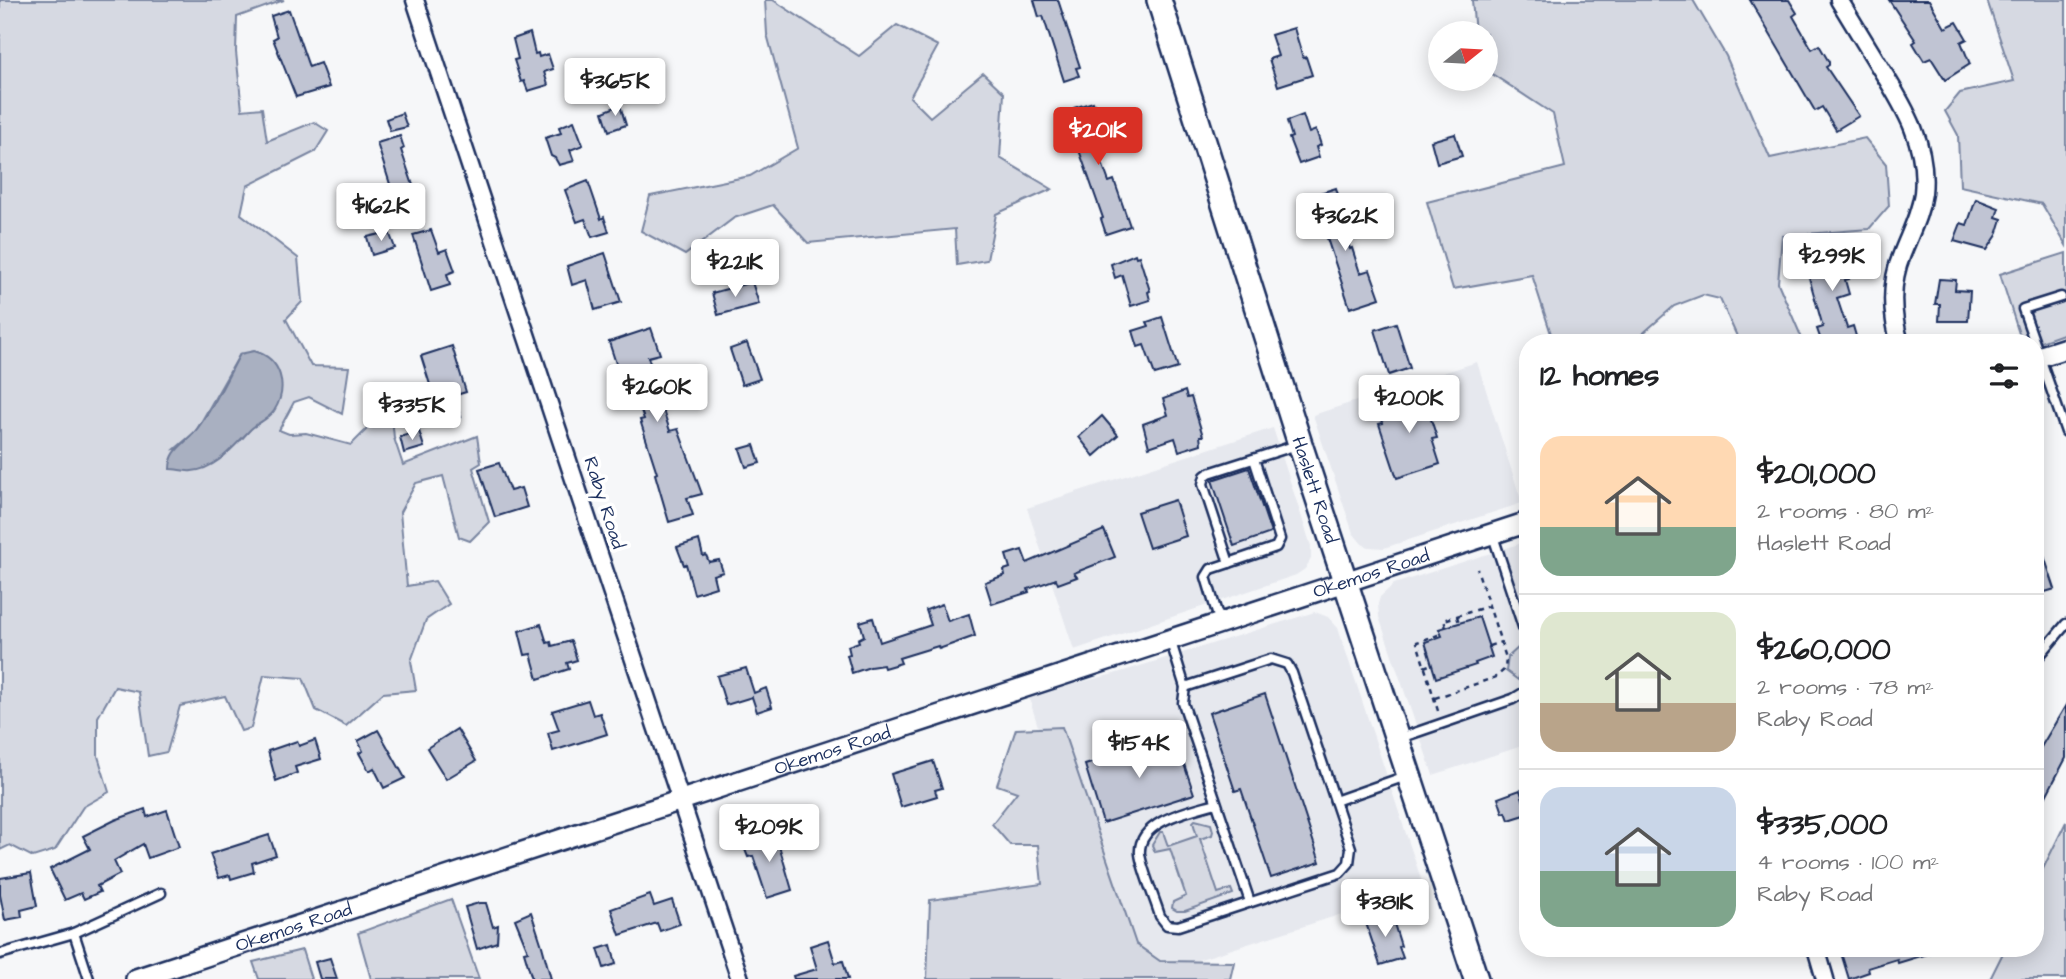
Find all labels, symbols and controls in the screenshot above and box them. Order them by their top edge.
north arrow [1428,21,1498,91]
map controls [1428,21,1498,91]
pin: $365K [566,58,664,118]
text: $365K [580,65,650,97]
pin: $201K [1049,108,1147,167]
text: $201K [1069,114,1127,146]
pin: $162K [332,184,430,243]
text: $162K [352,190,410,222]
pin: $362K [1296,194,1394,253]
text: $362K [1312,200,1378,232]
pin: $299K [1783,233,1881,293]
pin: $221K [686,240,784,299]
text: $299K [1799,240,1865,272]
text: $221K [707,246,763,278]
text: 12 homes [1540,355,1659,397]
icon: filters [1985,357,2023,395]
pin: $260K [608,364,706,424]
text: $260K [623,371,691,403]
pin: $200K [1360,376,1458,435]
pin: $335K [363,382,461,442]
text: $200K [1375,382,1443,414]
text: $335K [379,389,445,421]
street label: Haslett Road [1285,433,1345,547]
street label: Raby Road [575,453,632,553]
text: $201,000 [1757,453,1876,495]
icon: home [1596,464,1680,548]
text: 2 rooms · 80 m² [1757,495,1934,527]
text: Haslett Road [1757,527,1891,559]
street label: Okemos Road [1309,542,1433,605]
text: $260,000 [1757,629,1891,671]
icon: home [1596,640,1680,724]
text: 2 rooms · 78 m² [1757,671,1934,703]
text: Raby Road [1757,703,1873,735]
street label: Okemos Road [771,719,894,782]
pin: $154K [1090,720,1188,780]
text: $154K [1108,727,1170,759]
pin: $209K [720,804,818,864]
text: $335,000 [1757,804,1888,846]
text: $209K [735,811,803,843]
icon: home [1596,815,1680,899]
text: 4 rooms · 100 m² [1757,846,1939,878]
text: Raby Road [1757,878,1873,910]
pin: $381K [1336,880,1434,939]
text: $381K [1357,886,1413,918]
street label: Okemos Road [232,895,356,959]

